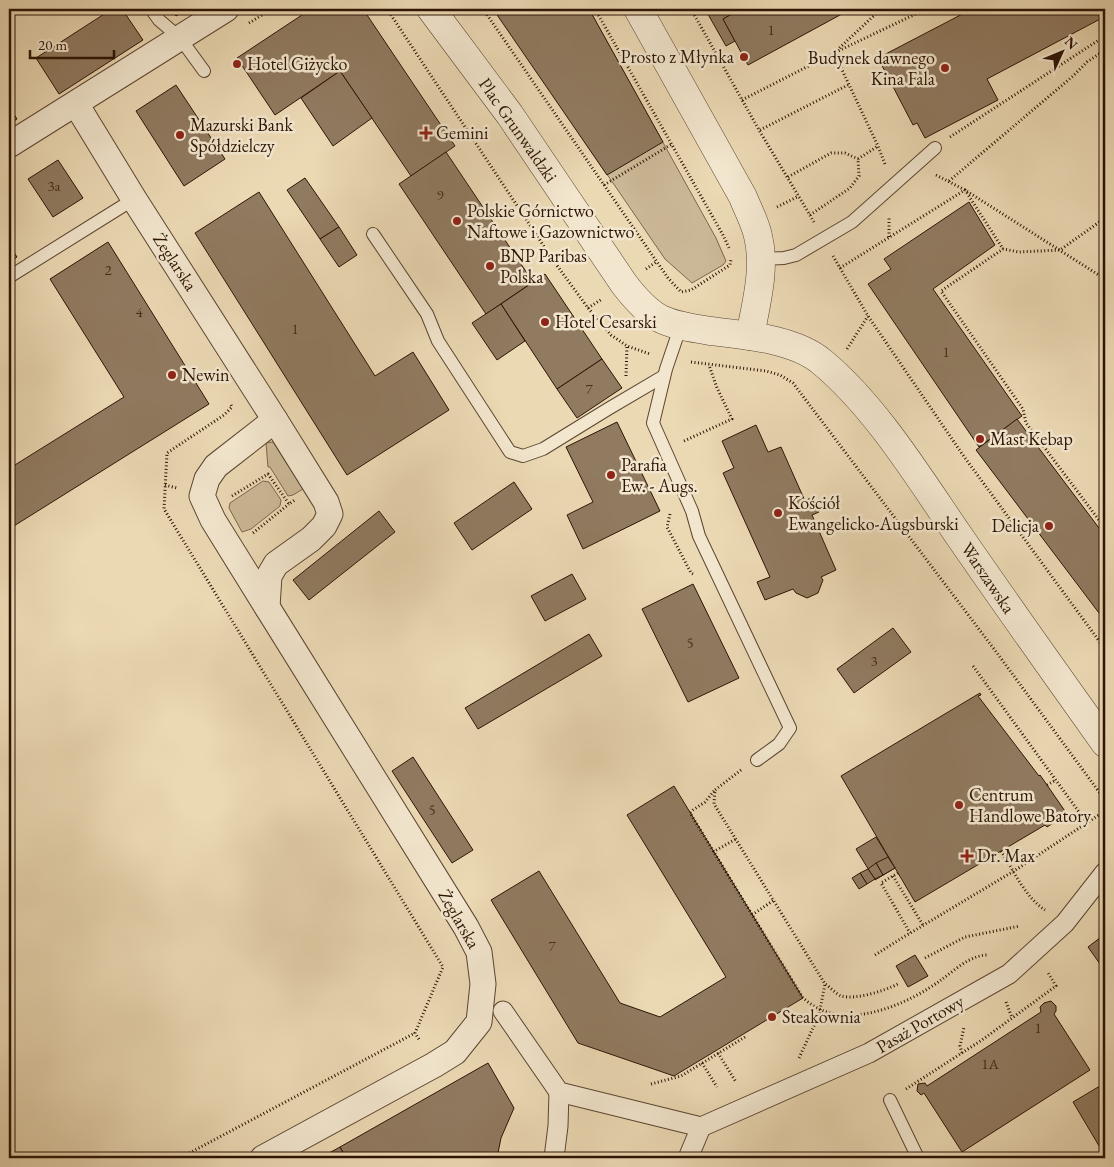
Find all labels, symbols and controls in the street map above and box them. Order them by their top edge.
house number: 1 [767,20,775,39]
scale bar [30,28,114,60]
north arrow [1036,28,1086,78]
text: N [1061,33,1082,54]
text: 20 m [38,35,67,54]
place label: Prosto z Młynka [621,45,735,68]
place label: Budynek dawnego Kina Fala [808,46,936,90]
marker: Prosto z Młynka [738,51,750,63]
place label: Hotel Giżycko [247,52,348,75]
marker: Hotel Giżycko [231,58,243,70]
marker: Budynek dawnego Kina Fala [939,62,951,74]
street label: Plac Grunwaldzki [474,73,563,187]
place label: Mazurski Bank Spółdzielczy [190,113,293,157]
place label: Gemini [436,121,489,144]
marker: Gemini [420,127,432,139]
marker: Mazurski Bank Spółdzielczy [174,129,186,141]
house number: 3a [47,176,61,195]
house number: 9 [436,185,444,204]
place label: Polskie Górnictwo Naftowe i Gazownictwo [467,199,634,243]
marker: Polskie Górnictwo Naftowe i Gazownictwo [451,215,463,227]
street label: Żeglarska [148,228,203,296]
place label: BNP Paribas Polska [500,244,587,288]
house number: 2 [104,260,112,279]
marker: BNP Paribas Polska [484,260,496,272]
house number: 4 [135,302,143,321]
place label: Hotel Cesarski [555,310,657,333]
marker: Hotel Cesarski [539,316,551,328]
house number: 1 [291,319,299,338]
house number: 1 [942,342,950,361]
place label: Newin [182,363,230,386]
marker: Newin [166,369,178,381]
house number: 7 [585,379,593,398]
place label: Mast Kebap [990,427,1073,450]
marker: Mast Kebap [974,433,986,445]
place label: Parafia Ew. - Augs. [621,453,698,497]
marker: Parafia Ew. - Augs. [605,469,617,481]
place label: Kościół Ewangelicko-Augsburski [788,491,959,535]
marker: Kościół Ewangelicko-Augsburski [772,507,784,519]
place label: Delicja [992,514,1040,537]
marker: Delicja [1043,520,1055,532]
street label: Warszawska [956,538,1021,618]
house number: 5 [686,633,694,652]
house number: 3 [870,651,878,670]
place label: Centrum Handlowe Batory [969,783,1091,827]
marker: Centrum Handlowe Batory [953,799,965,811]
house number: 5 [428,800,436,819]
place label: Dr. Max [977,844,1035,867]
marker: Dr. Max [961,850,973,862]
street label: Żeglarska [433,885,486,953]
house number: 7 [548,936,556,955]
street label: Pasaż Portowy [872,989,968,1058]
place label: Steakownia [782,1005,862,1028]
marker: Steakownia [766,1011,778,1023]
house number: 1 [1034,1018,1042,1037]
house number: 1A [981,1054,999,1073]

